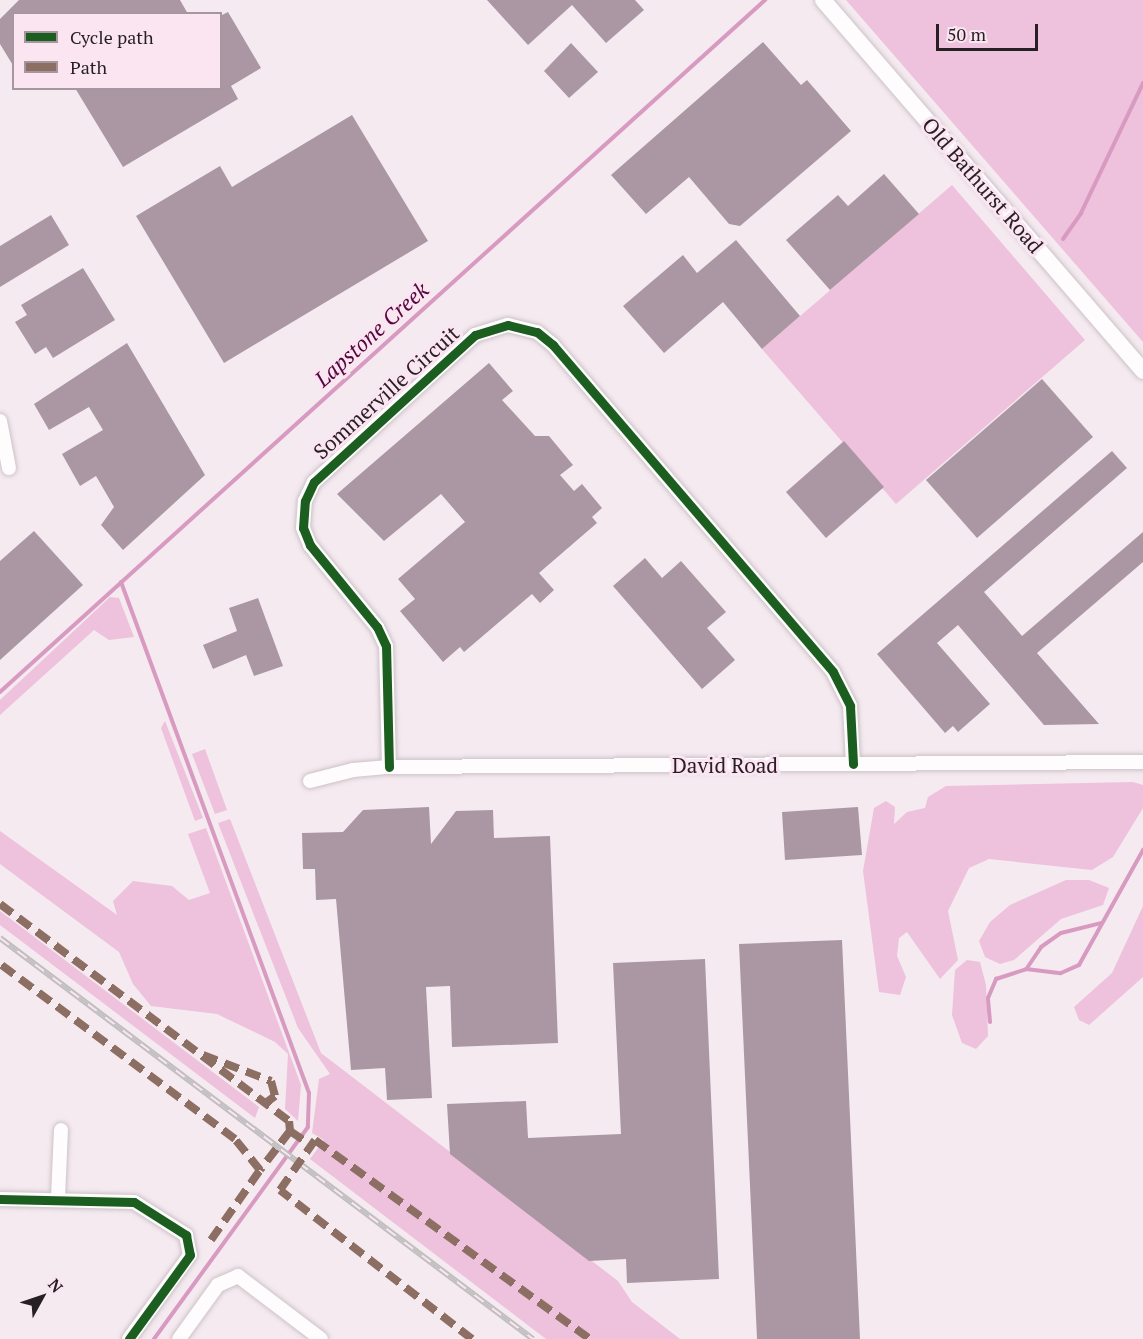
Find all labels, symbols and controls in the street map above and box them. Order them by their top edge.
legend [12,12,222,90]
scale bar [939,12,1041,50]
text: 50 m [947,22,986,46]
text: Cycle path [70,25,154,49]
text: Path [70,55,107,79]
street label: Old Bathurst Road [917,112,1049,258]
water label: Lapstone Creek [309,276,433,392]
street label: Sommerville Circuit [308,320,464,464]
street label: David Road [672,752,778,778]
north arrow [12,1267,72,1327]
text: N [43,1274,68,1297]

